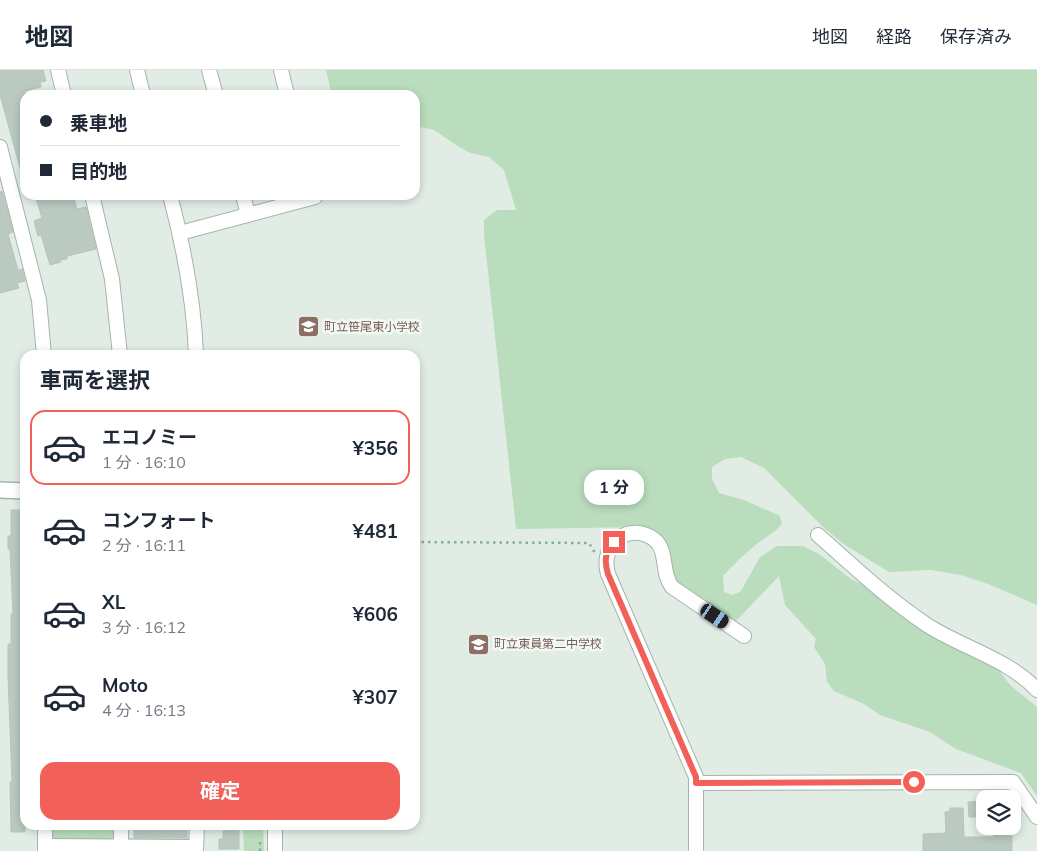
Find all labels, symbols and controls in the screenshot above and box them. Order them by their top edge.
text: 地図 [25,21,73,51]
text: 地図 [812,25,848,48]
text: 経路 [876,25,912,48]
text: 保存済み [940,25,1012,48]
text: 乗車地 [70,111,127,135]
text: 目的地 [70,159,127,183]
school or university icon: 町立笹尾東小学校 [296,315,320,339]
place label: 町立笹尾東小学校 [324,319,420,334]
text: 車両を選択 [40,366,150,394]
icon: car [42,425,87,470]
text: エコノミー [102,425,197,449]
text: ¥356 [352,436,398,460]
text: 1 分 · 16:10 [102,452,186,472]
callout: 1 分 [584,470,644,504]
text: 1 分 [599,477,629,497]
icon: car [42,508,87,553]
text: コンフォート [102,508,215,532]
text: ¥481 [352,519,398,543]
route end [603,531,625,553]
text: 2 分 · 16:11 [102,535,186,555]
text: XL [102,590,125,614]
icon: car [42,591,87,636]
car [698,601,731,631]
text: ¥606 [352,602,398,626]
text: 3 分 · 16:12 [102,617,186,637]
school or university icon: 町立東員第二中学校 [466,632,490,656]
place label: 町立東員第二中学校 [494,636,602,651]
text: Moto [102,673,148,697]
icon: car [42,674,87,719]
text: ¥307 [352,685,398,709]
text: 4 分 · 16:13 [102,700,186,720]
button: 確定 [40,762,400,820]
route start [903,771,925,793]
map controls [976,790,1021,835]
button: layers [976,790,1021,835]

